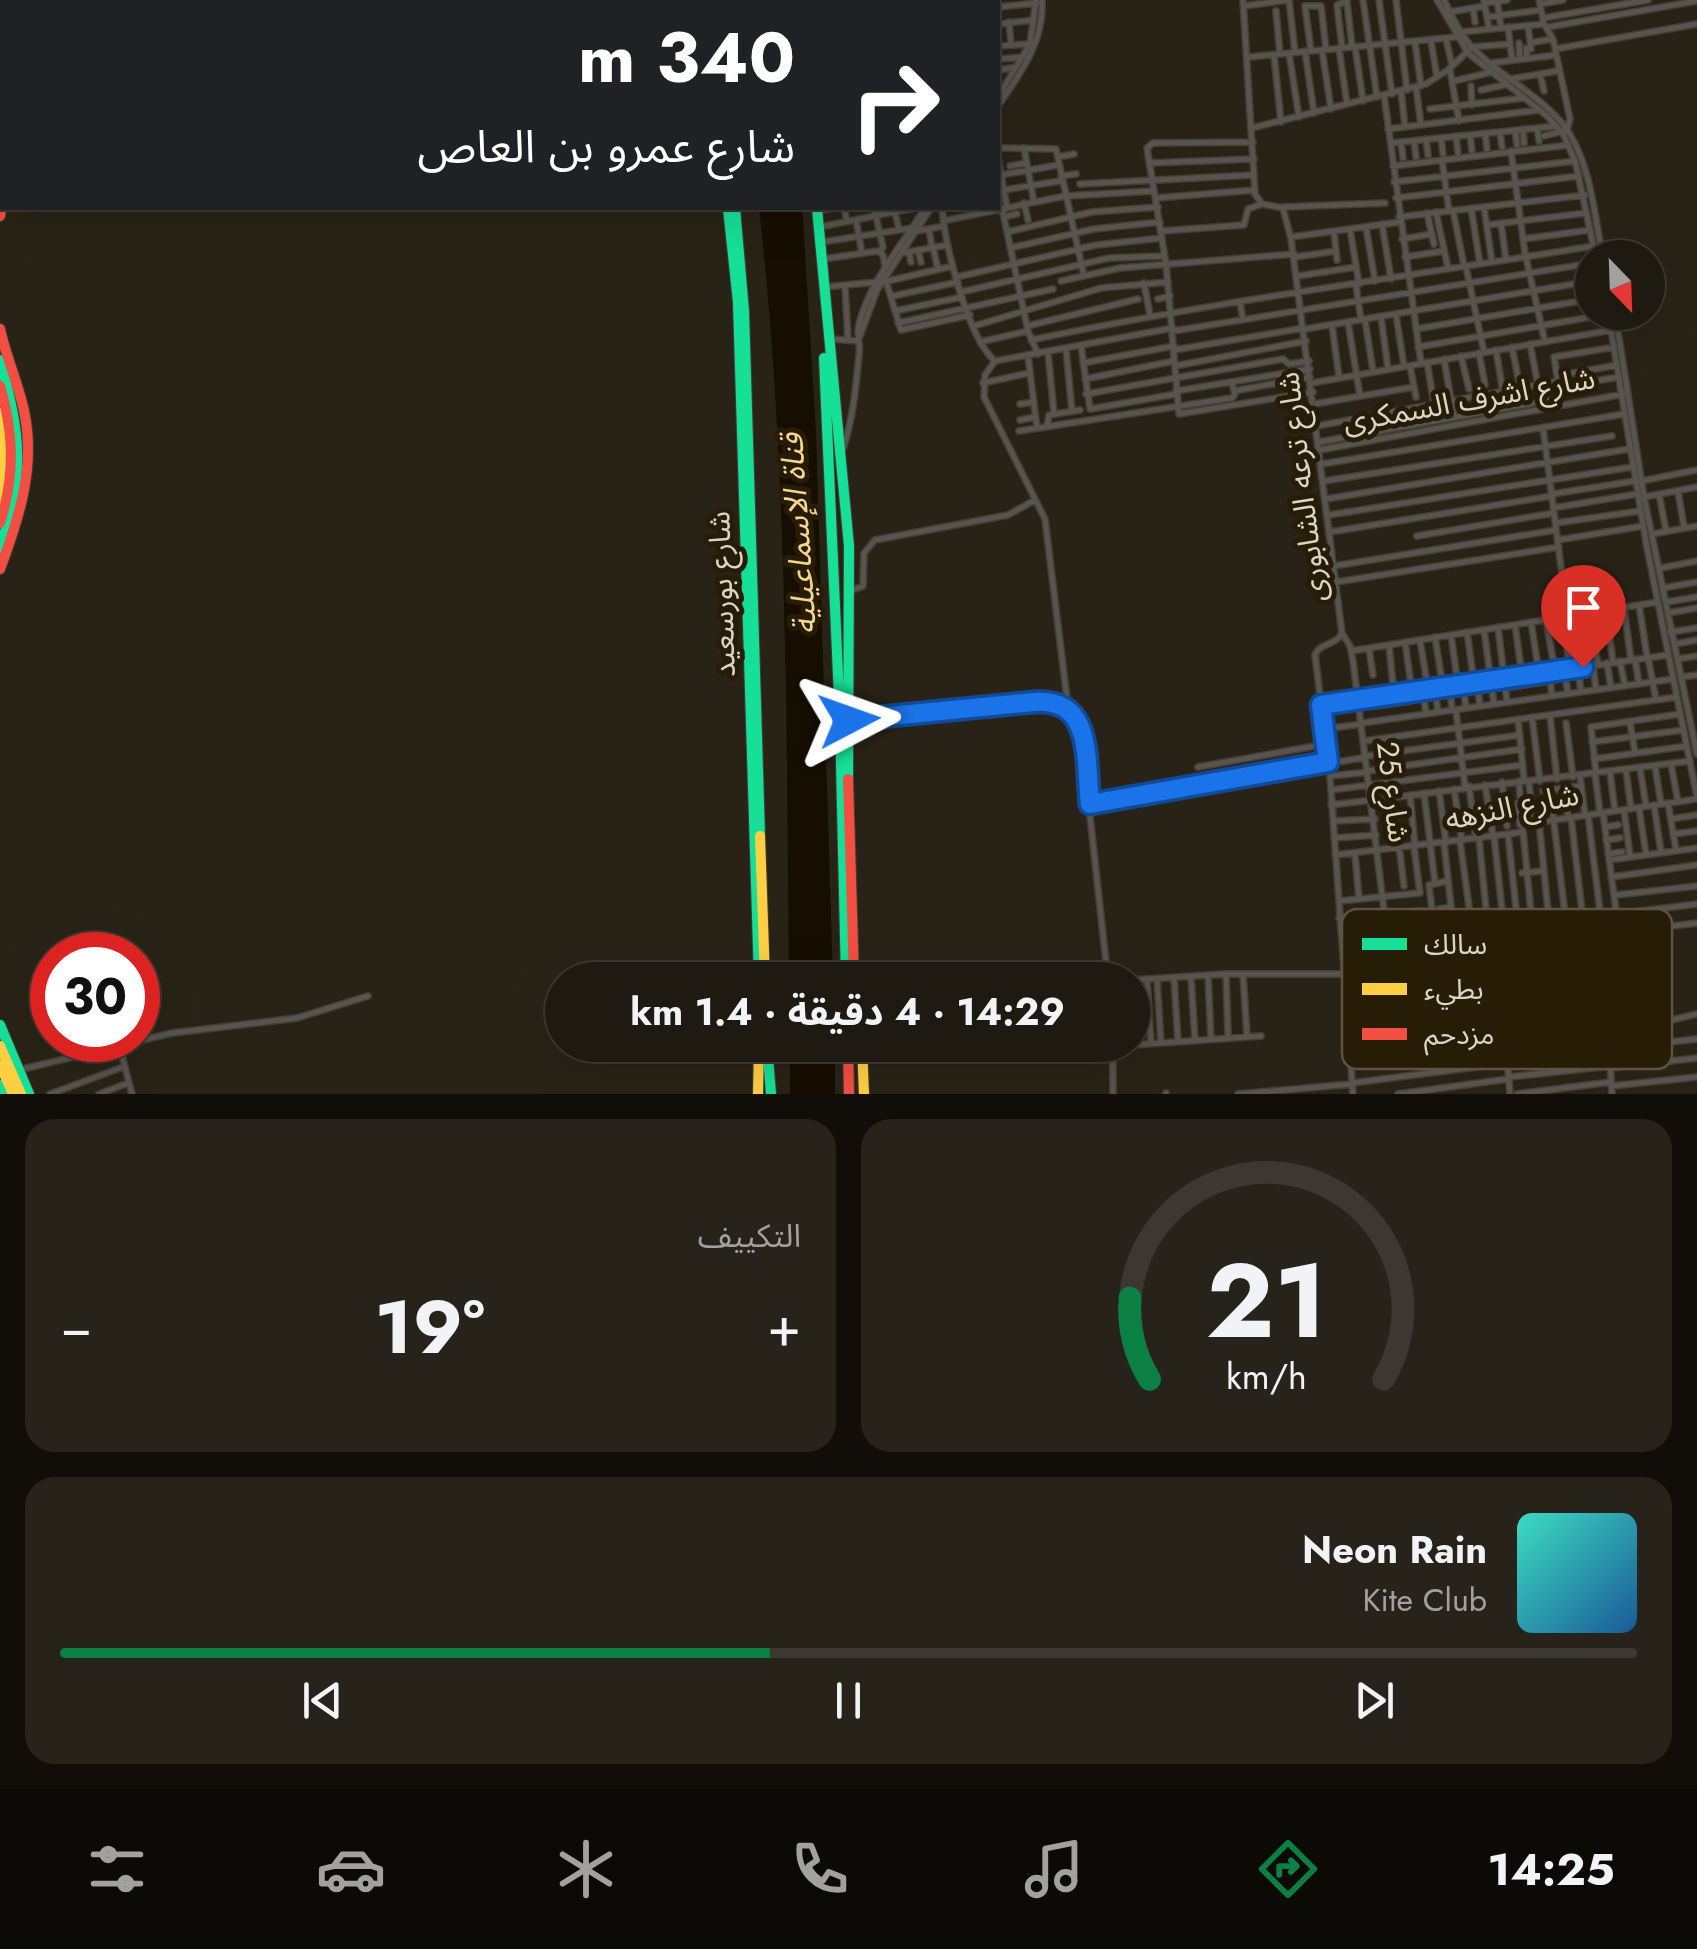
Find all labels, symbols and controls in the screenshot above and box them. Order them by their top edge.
text: 340 m [578,7,795,108]
icon: right [830,40,960,170]
text: شارع عمرو بن العاص [418,114,795,179]
north arrow [1575,240,1665,330]
map controls [1575,240,1665,330]
street label: شارع اشرف السمكرى [1339,356,1599,444]
street label: شارع ترعه الشابورى [1266,369,1338,605]
water label: قناة الإسماعيلية [768,430,828,636]
street label: شارع بورسعيد [697,510,747,678]
pin [1541,565,1626,668]
icon: arrive [1556,580,1611,635]
position arrow [797,668,901,772]
street label: شارع 25 [1365,739,1421,845]
street label: شارع النزهه [1441,773,1583,841]
legend [1342,909,1672,1069]
text: سالك [1424,924,1487,965]
speed limit sign: 30 [30,932,160,1062]
text: بطيء [1424,969,1484,1010]
text: 14:29 · 4 دقيقة · 1.4 km [630,984,1065,1039]
text: مزدحم [1424,1014,1495,1056]
text: التكييف [698,1213,801,1259]
text: 21 [1206,1226,1327,1376]
text: 19° [374,1273,485,1381]
text: − [60,1287,92,1367]
text: + [767,1287,801,1367]
text: km/h [1226,1351,1307,1402]
text: Neon Rain [1302,1522,1487,1577]
text: Kite Club [1363,1577,1487,1623]
icon: previous [295,1673,350,1728]
icon: pause [821,1673,876,1728]
icon: next [1347,1673,1402,1728]
icon: filters [82,1834,152,1904]
icon: car [316,1834,386,1904]
icon: climate [551,1834,621,1904]
icon: phone [785,1834,855,1904]
icon: music [1019,1834,1089,1904]
icon: directions [1253,1834,1323,1904]
text: 14:25 [1488,1837,1615,1902]

